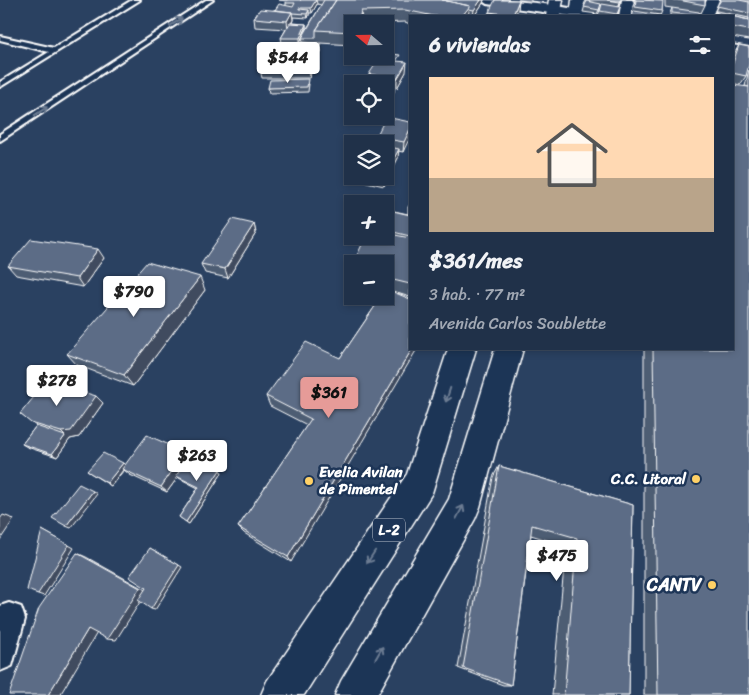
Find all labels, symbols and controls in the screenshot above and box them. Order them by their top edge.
north arrow [344,15,394,65]
map controls [344,15,394,305]
one-way arrow [169,17,183,27]
text: 6 viviendas [429,26,530,64]
icon: filters [686,31,714,59]
pin: $544 [258,42,318,84]
text: $544 [268,43,308,72]
button: locate [344,75,394,125]
one-way arrow [33,106,47,116]
icon: home [527,110,617,200]
button: layers [344,135,394,185]
button: + [344,195,394,245]
text: $361/mes [429,242,523,280]
button: − [344,255,394,305]
pin: $790 [104,276,164,318]
text: $790 [114,277,154,306]
text: 3 hab. · 77 m² [429,280,525,309]
text: Avenida Carlos Soublette [429,309,606,338]
pin: $278 [27,364,87,407]
text: $278 [38,366,76,395]
pin: $361 [299,376,359,419]
text: $361 [311,378,347,407]
one-way arrow [442,387,452,403]
pin: $263 [167,440,227,482]
text: $263 [178,441,216,470]
place label: Evelia Avilan de Pimentel [319,459,404,502]
place label: C.C. Litoral [610,466,687,492]
marker: C.C. Litoral [690,473,702,485]
marker: Evelia Avilan de Pimentel [303,475,315,487]
one-way arrow [455,504,465,519]
road number: L-2 [373,518,405,542]
pin: $475 [527,540,587,582]
text: $475 [537,541,577,570]
one-way arrow [366,549,376,563]
place label: CANTV [646,569,703,601]
marker: CANTV [706,579,718,591]
one-way arrow [375,646,385,660]

